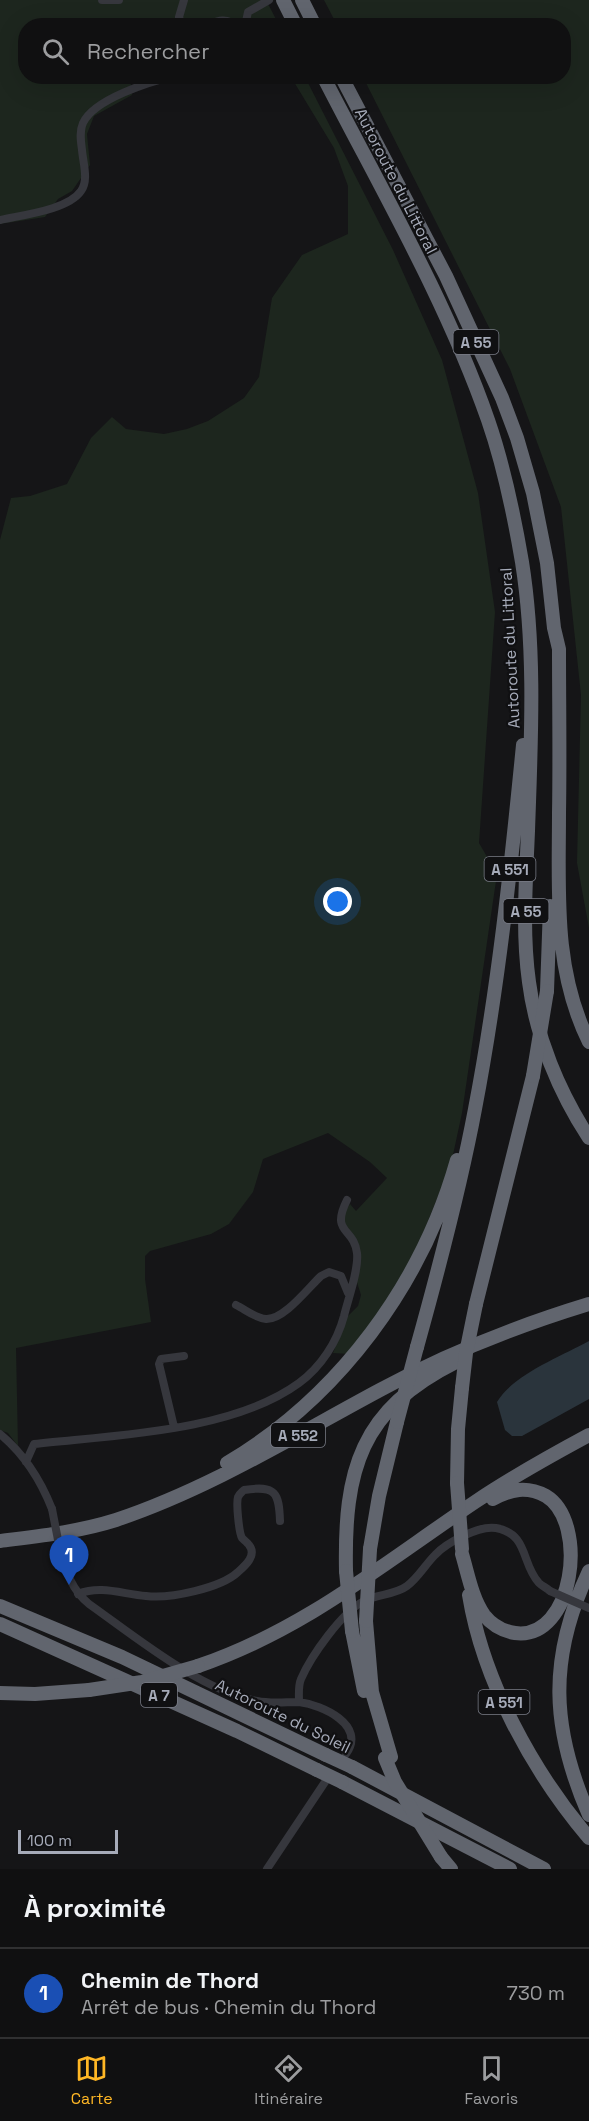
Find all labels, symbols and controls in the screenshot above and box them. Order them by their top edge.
search box [18,18,571,84]
icon: search [39,35,72,68]
text: Rechercher [87,37,209,65]
street label: Autoroute du Littoral [350,104,442,258]
road number: A 55 [454,330,498,354]
street label: Autoroute du Littoral [495,567,525,729]
road number: A 551 [484,857,536,881]
your location [323,887,352,916]
road number: A 55 [504,899,548,923]
road number: A 552 [271,1423,325,1447]
pin: 1 [50,1536,88,1585]
street label: Autoroute du Soleil [212,1674,354,1758]
road number: A 7 [141,1683,177,1707]
road number: A 551 [478,1690,530,1714]
scale bar [18,1827,118,1854]
text: 100 m [27,1830,72,1851]
text: À proximité [24,1891,166,1925]
text: Chemin de Thord [81,1966,259,1994]
text: 1 [39,1980,48,2006]
text: 730 m [506,1980,565,2006]
text: Arrêt de bus · Chemin du Thord [81,1994,376,2020]
tab: Carte [71,2052,113,2109]
tab: Itinéraire [254,2052,323,2109]
tab: Favoris [464,2052,518,2109]

